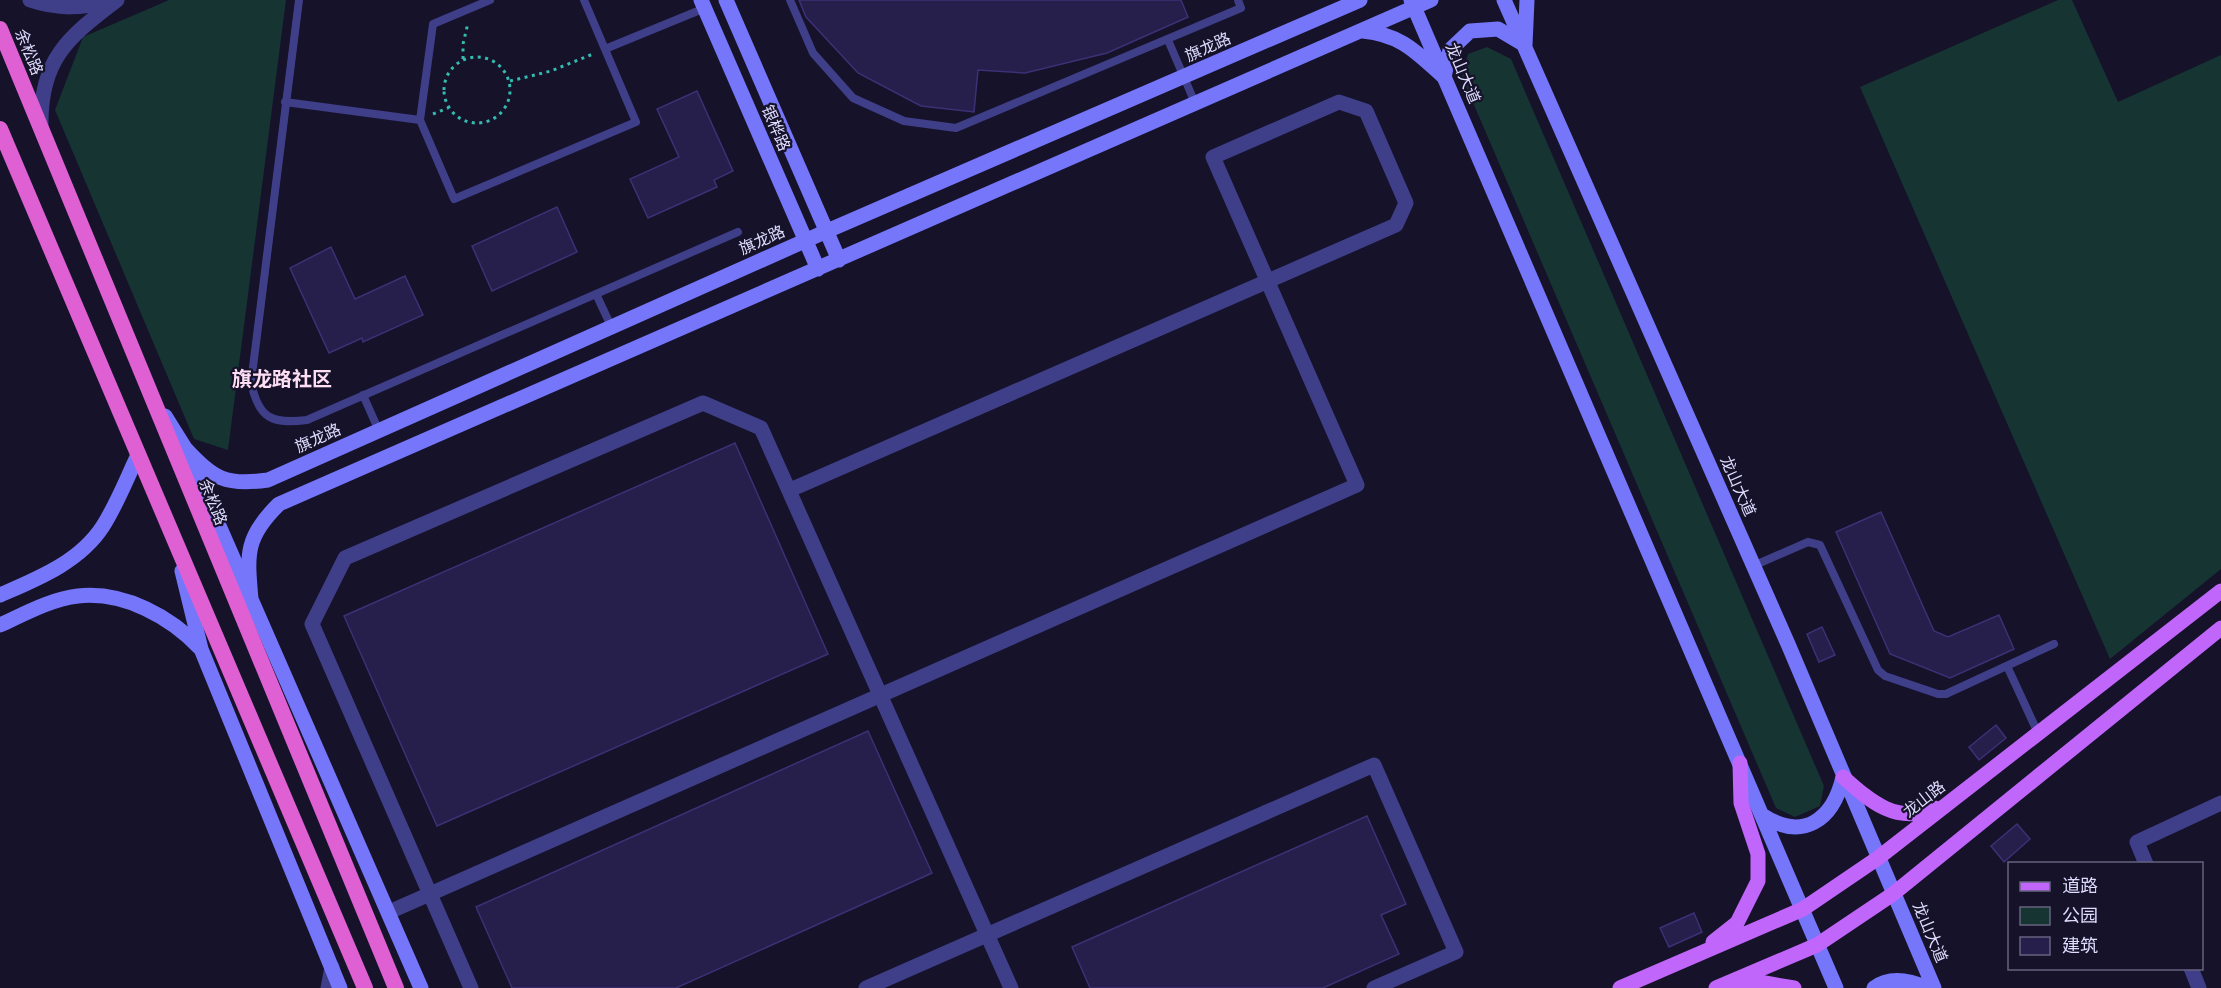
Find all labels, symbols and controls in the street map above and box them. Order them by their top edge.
street label: 余松路 [11,26,47,78]
street label: 旗龙路 [1182,29,1234,65]
street label: 龙山大道 [1442,40,1484,106]
street label: 银桦路 [758,102,794,154]
street label: 旗龙路 [736,222,788,258]
district label: 旗龙路社区 [232,367,332,391]
street label: 旗龙路 [292,420,344,456]
street label: 龙山大道 [1716,453,1760,519]
street label: 余松路 [195,476,231,528]
street label: 龙山路 [1899,777,1949,821]
legend [2008,862,2203,970]
text: 道路 [2062,875,2098,896]
street label: 龙山大道 [1909,899,1951,965]
text: 公园 [2062,905,2098,926]
text: 建筑 [2062,935,2098,956]

